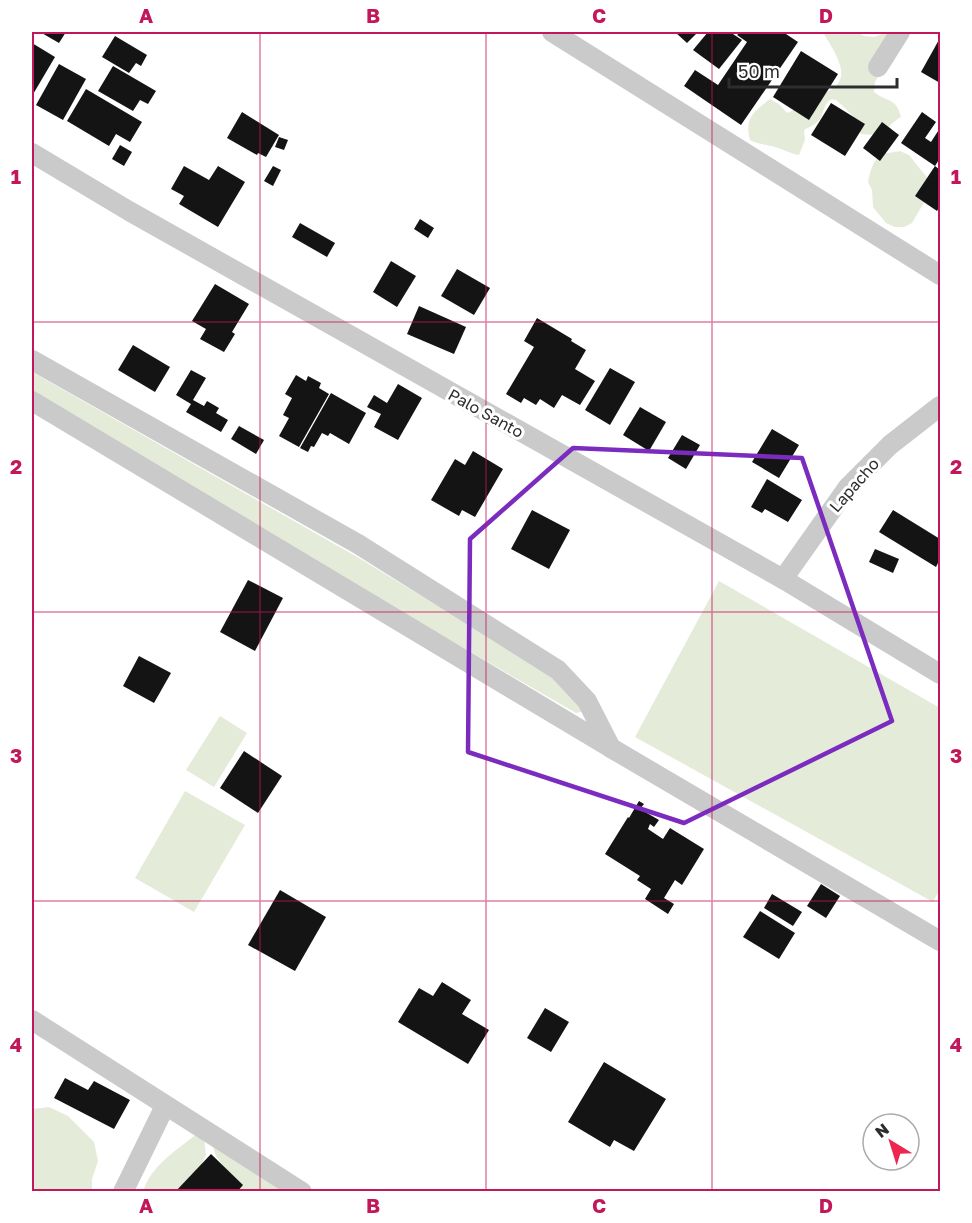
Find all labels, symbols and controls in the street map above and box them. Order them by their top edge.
text: A [139,3,153,27]
text: B [366,3,380,27]
text: C [592,3,606,27]
text: D [819,3,833,27]
scale bar [729,51,897,89]
text: 50 m [738,60,780,82]
text: 1 [11,164,21,188]
text: 1 [951,164,961,188]
street label: Palo Santo [445,384,527,442]
text: 2 [10,454,22,478]
street label: Lapacho [825,454,883,516]
text: 2 [950,454,962,478]
text: 3 [10,743,22,767]
text: 3 [950,743,962,767]
text: 4 [10,1032,22,1056]
text: 4 [950,1032,962,1056]
north arrow [861,1112,921,1172]
text: N [871,1119,893,1142]
text: A [139,1193,153,1217]
text: B [366,1193,380,1217]
text: C [592,1193,606,1217]
text: D [819,1193,833,1217]

